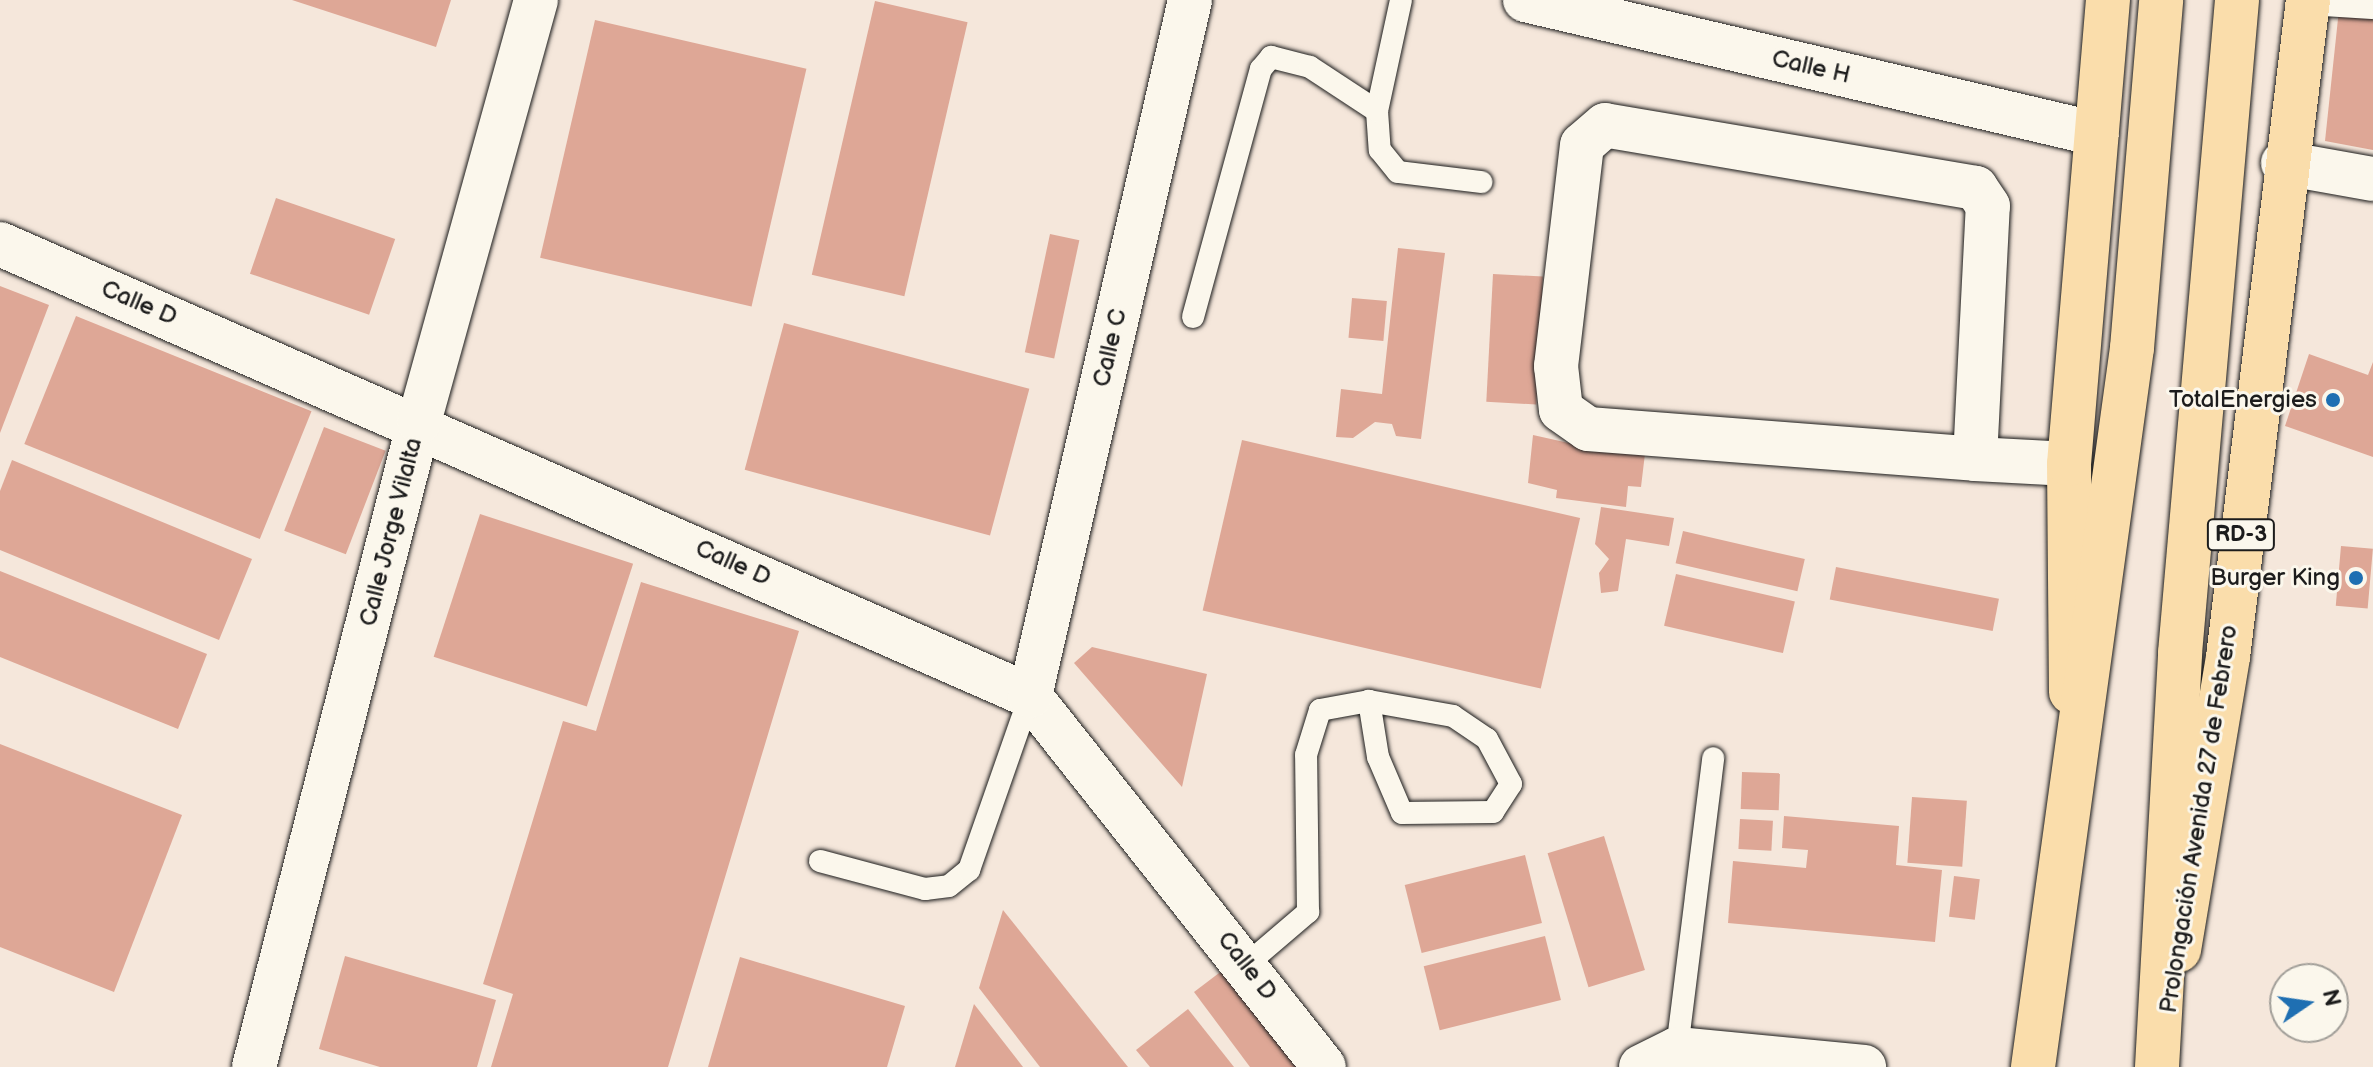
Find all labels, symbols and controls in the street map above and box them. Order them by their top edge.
street label: Calle H [1769,44,1853,90]
street label: Calle D [97,274,181,332]
street label: Calle C [1087,306,1133,390]
place label: TotalEnergies [2169,386,2317,414]
marker: TotalEnergies [2324,391,2342,409]
street label: Calle Jorge Vilalta [353,434,429,630]
road number: RD-3 [2205,517,2277,553]
street label: Calle D [691,534,775,592]
place label: Burger King [2210,564,2340,592]
marker: Burger King [2347,569,2365,587]
street label: Prolongación Avenida 27 de Febrero [2154,622,2244,1016]
street label: Calle D [1211,926,1283,1006]
north arrow [2269,963,2349,1043]
text: N [2316,987,2346,1009]

